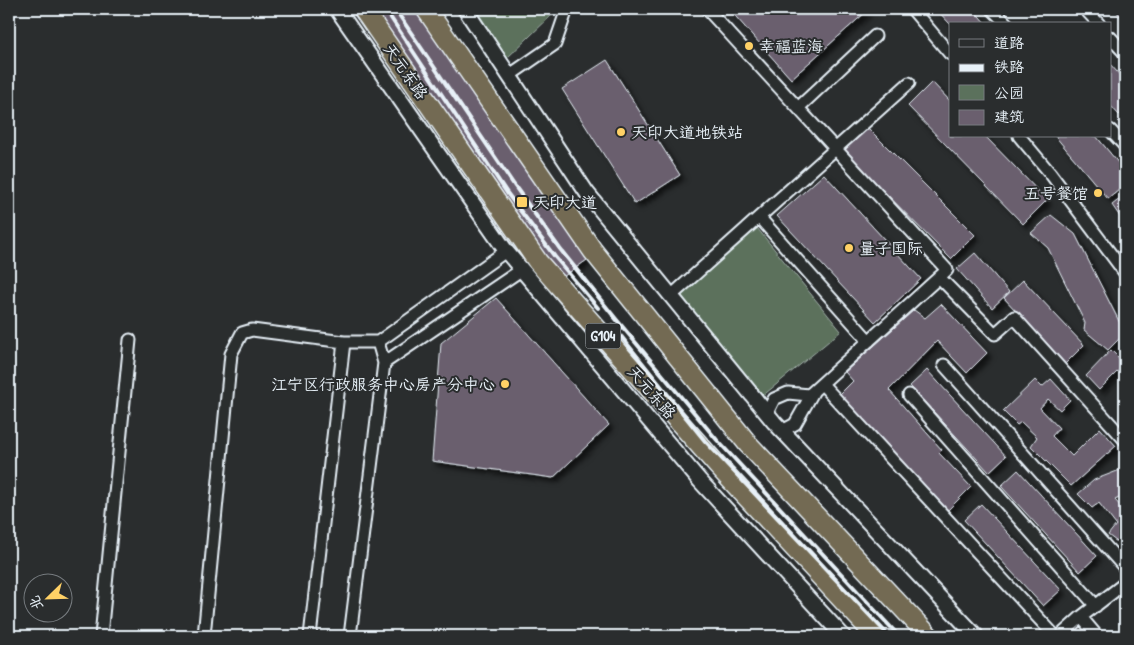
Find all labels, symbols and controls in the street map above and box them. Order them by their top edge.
legend [949,22,1112,138]
text: 道路 [994,32,1024,53]
place label: 幸福蓝海 [759,35,823,57]
street label: 天元东路 [379,38,433,104]
marker: 幸福蓝海 [743,40,755,52]
text: 铁路 [994,56,1024,77]
text: 公园 [994,82,1024,103]
text: 建筑 [994,106,1024,127]
place label: 天印大道地铁站 [631,121,743,143]
marker: 天印大道地铁站 [615,126,627,138]
place label: 五号餐馆 [1024,182,1088,204]
marker: 五号餐馆 [1092,187,1104,199]
place label: 天印大道 [533,191,597,213]
marker: 天印大道 [515,195,529,209]
place label: 量子国际 [859,237,923,259]
marker: 量子国际 [843,242,855,254]
road number: G104 [586,324,620,348]
street label: 天元东路 [623,361,681,423]
place label: 江宁区行政服务中心房产分中心 [271,373,495,395]
marker: 江宁区行政服务中心房产分中心 [499,378,511,390]
north arrow [22,572,72,622]
text: 北 [24,593,47,613]

